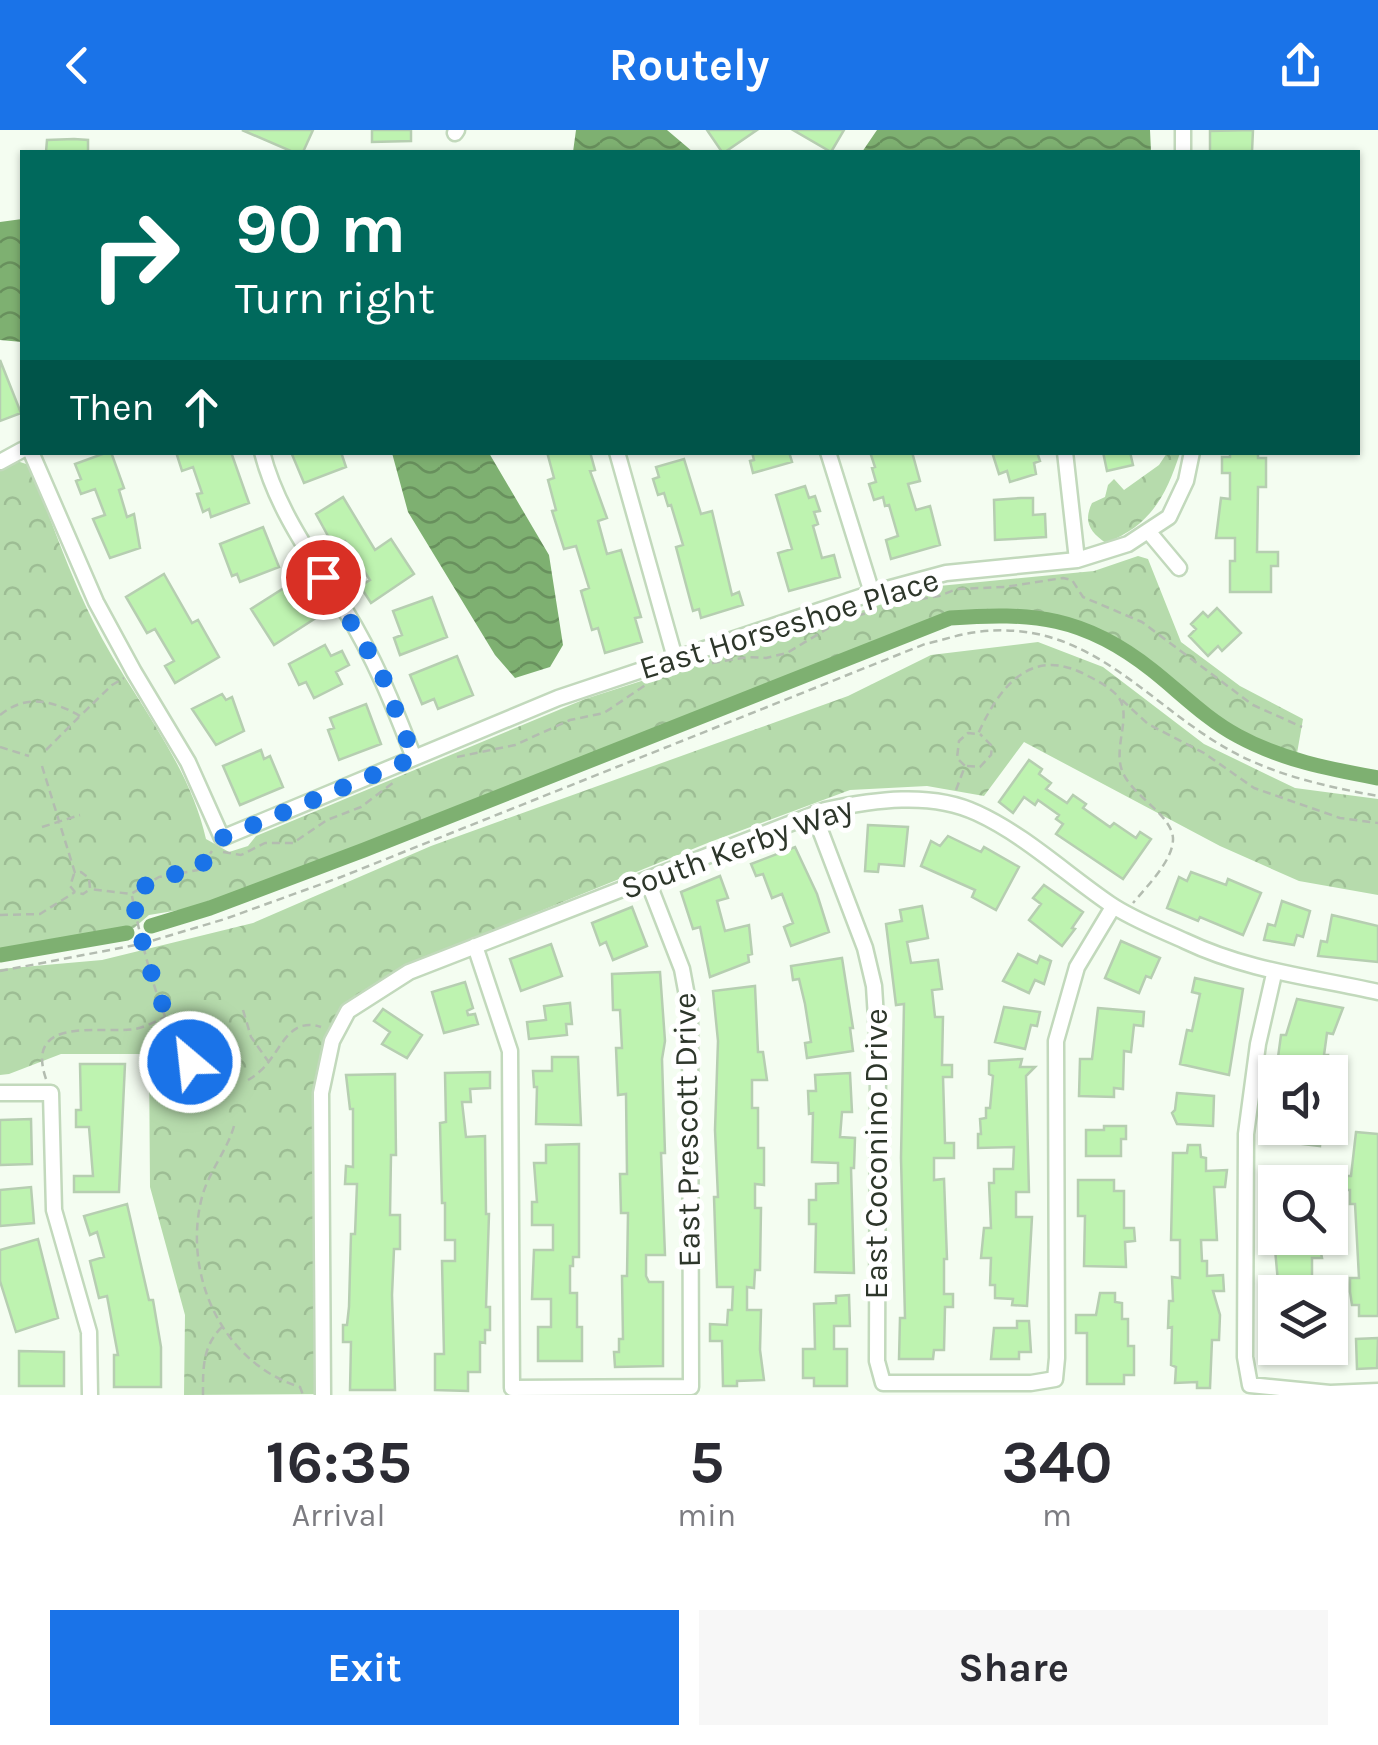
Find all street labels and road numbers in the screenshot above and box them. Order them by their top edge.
street label: East Horseshoe Place [635,561,943,687]
street label: South Kerby Way [616,789,858,907]
street label: East Prescott Drive [666,992,708,1268]
street label: East Coconino Drive [858,1008,895,1300]

